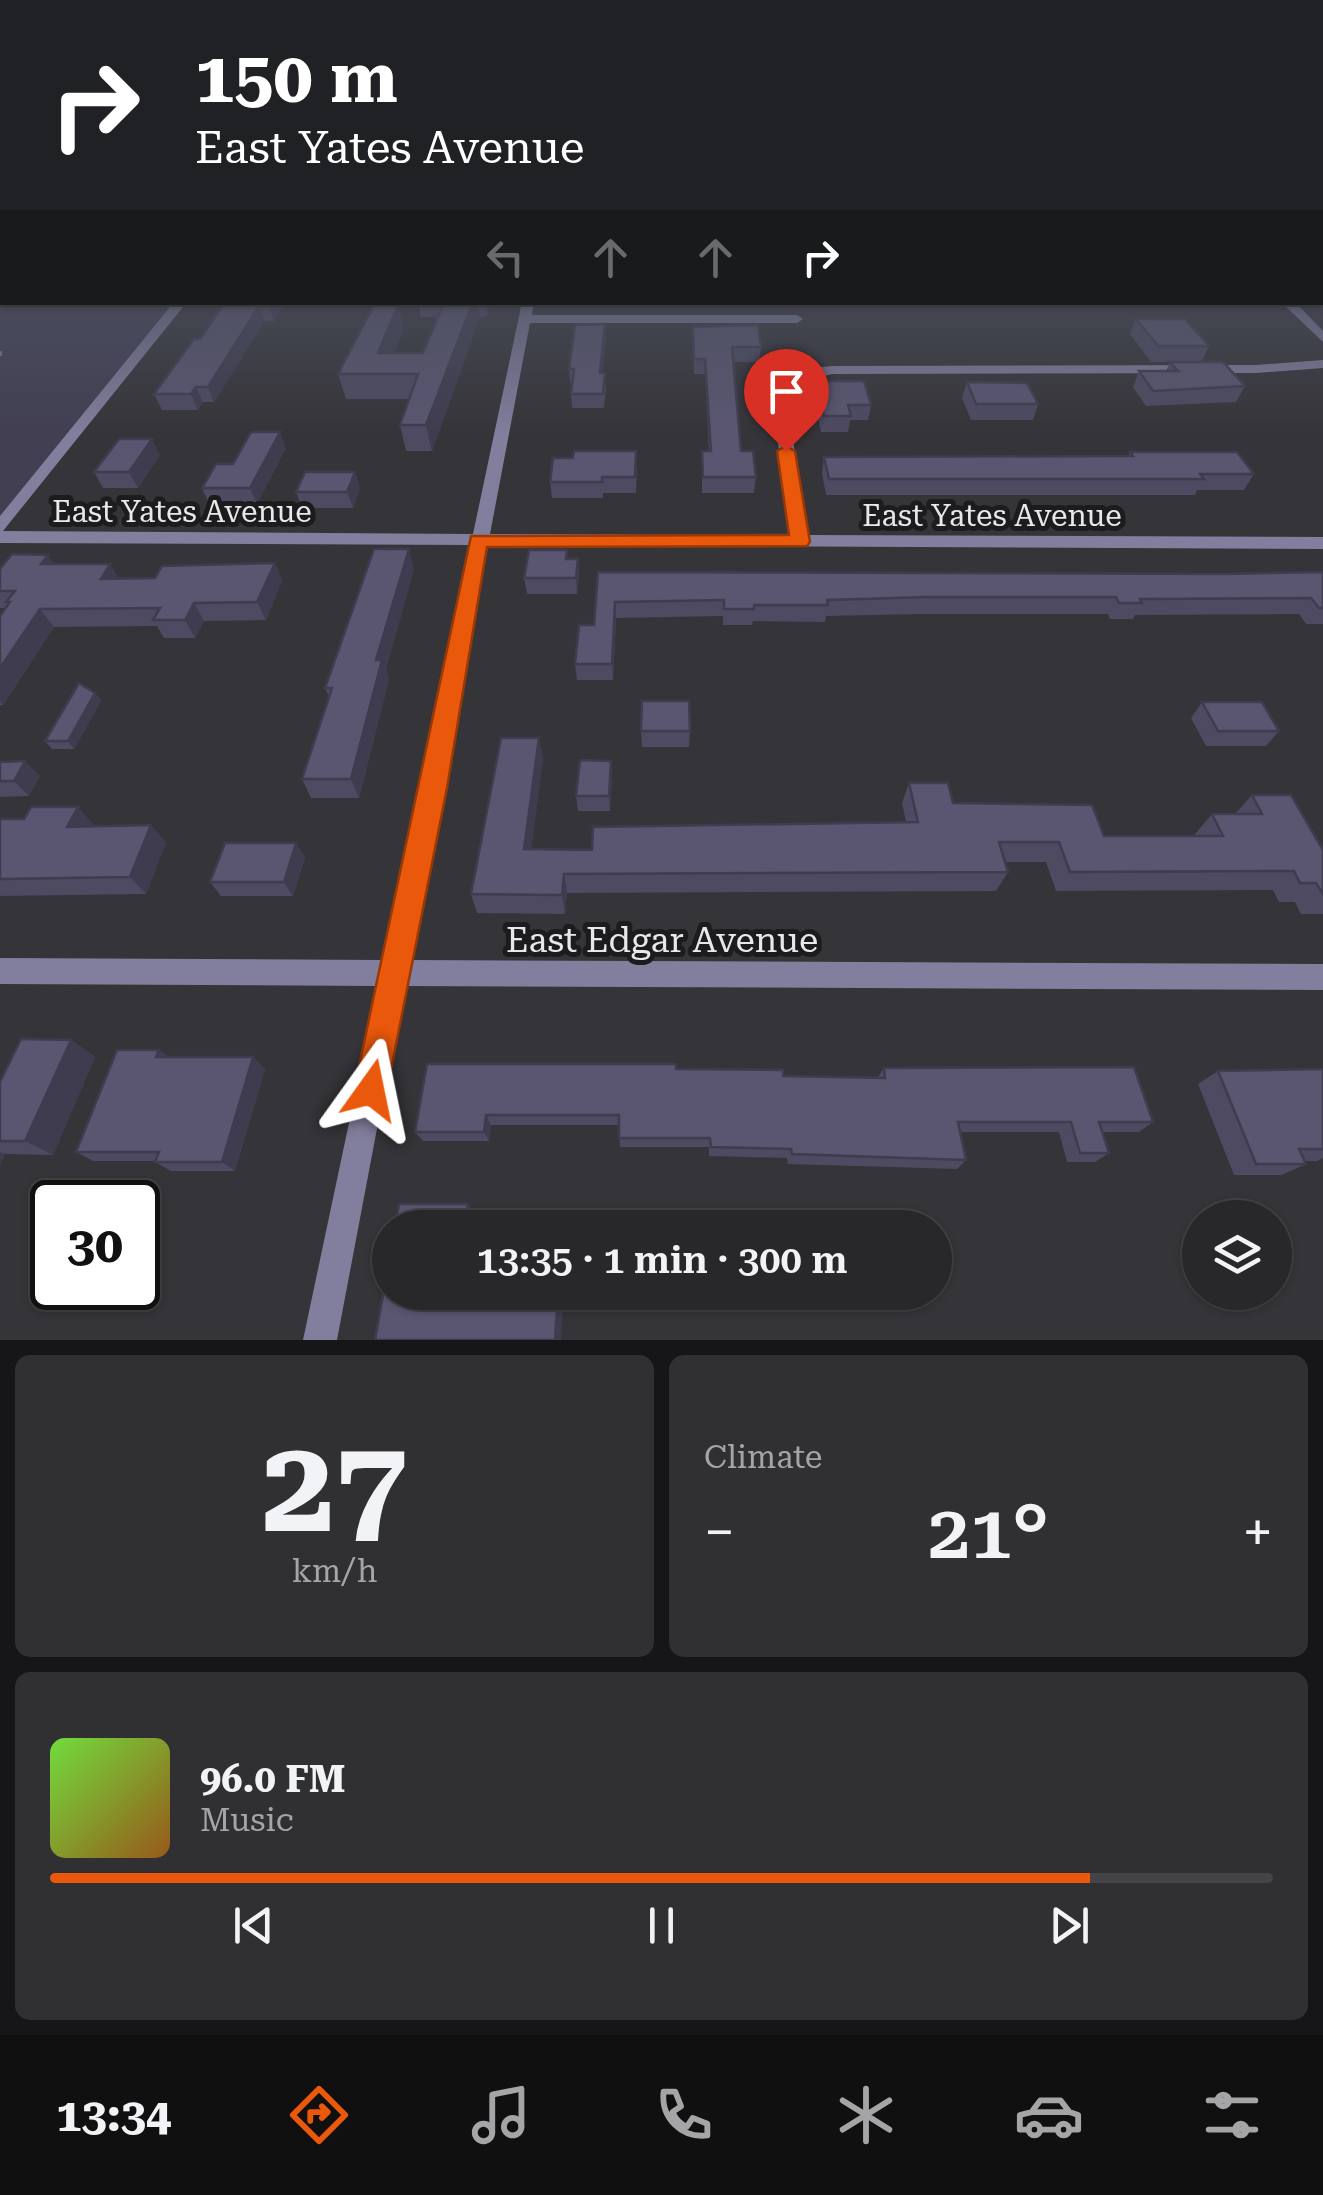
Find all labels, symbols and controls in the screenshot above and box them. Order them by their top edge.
text: 150 m [195,37,398,119]
icon: right [30,40,160,170]
text: East Yates Avenue [195,121,584,174]
icon: left [478,230,533,285]
icon: ahead [583,230,638,285]
icon: ahead [688,230,743,285]
icon: right [793,230,848,285]
pin [744,349,829,452]
icon: arrive [759,364,814,419]
street label: East Yates Avenue [52,494,312,529]
street label: East Yates Avenue [862,498,1122,533]
street label: East Edgar Avenue [506,920,818,961]
position arrow [319,1038,423,1142]
speed limit sign: 30 [30,1180,160,1310]
map controls [1182,1200,1292,1310]
button: layers [1182,1200,1292,1310]
text: 13:35 · 1 min · 300 m [477,1238,848,1282]
text: 27 [262,1410,407,1563]
text: Climate [704,1438,822,1476]
text: 21° [928,1488,1049,1576]
text: − [704,1500,735,1564]
text: + [1242,1500,1273,1564]
text: km/h [292,1552,377,1590]
text: 96.0 FM [200,1757,346,1801]
text: Music [200,1801,294,1839]
icon: previous [226,1898,281,1953]
icon: pause [634,1898,689,1953]
icon: next [1042,1898,1097,1953]
icon: directions [284,2080,354,2150]
icon: music [466,2080,536,2150]
icon: phone [649,2080,719,2150]
icon: climate [831,2080,901,2150]
icon: car [1014,2080,1084,2150]
icon: filters [1197,2080,1267,2150]
text: 13:34 [56,2089,171,2142]

